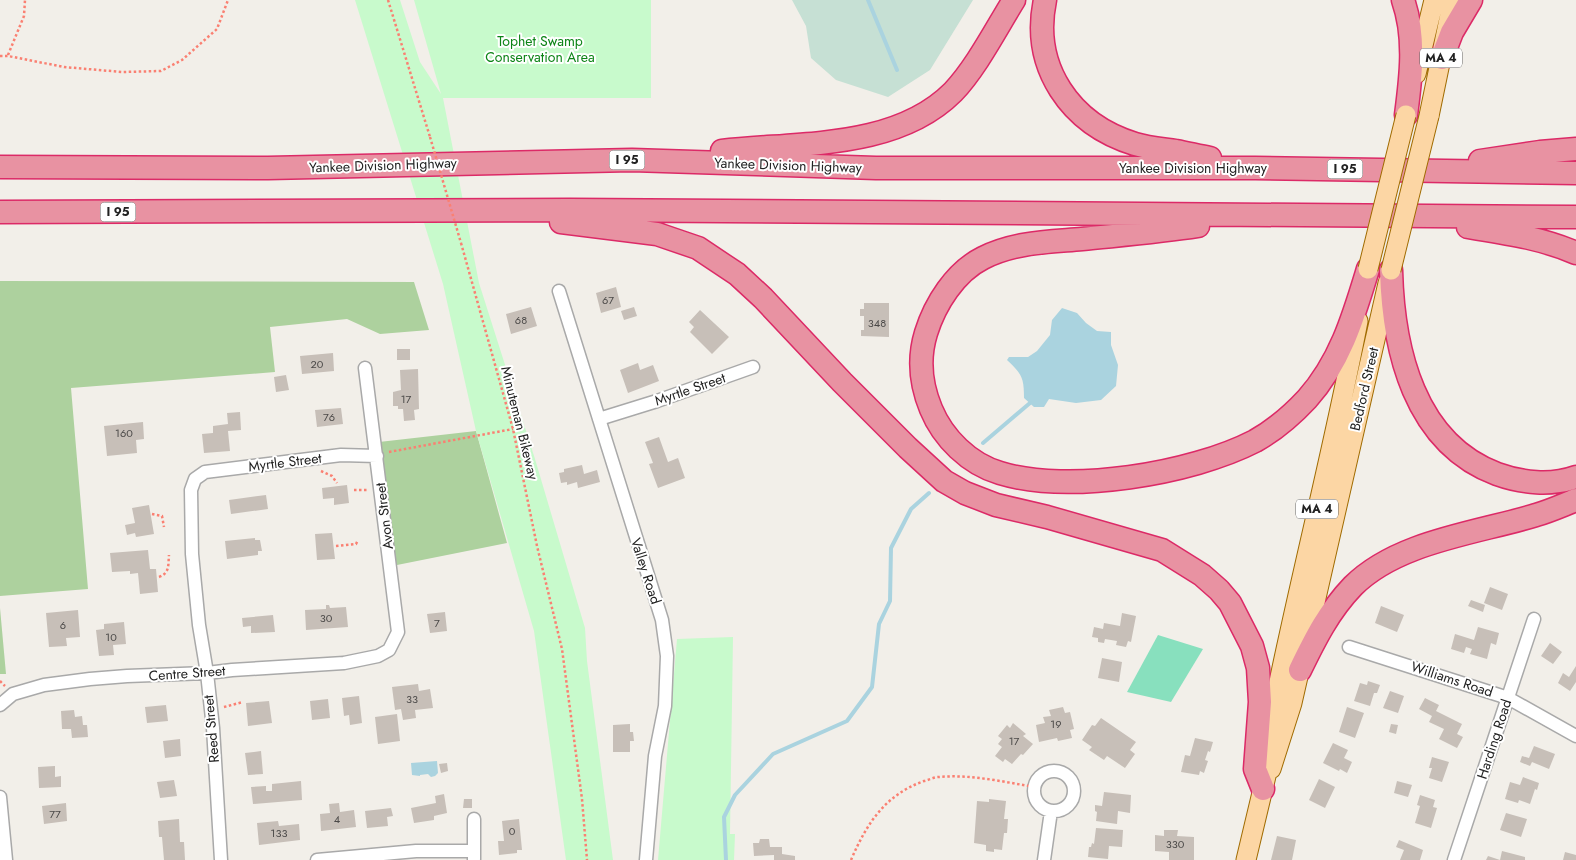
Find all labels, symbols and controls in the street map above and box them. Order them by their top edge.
park label: Tophet Swamp Conservation Area [485,31,595,67]
road number: MA 4 [1420,48,1462,68]
road number: I 95 [610,150,644,170]
street label: Yankee Division Highway [309,152,458,178]
street label: Yankee Division Highway [714,152,863,178]
street label: Yankee Division Highway [1119,158,1268,178]
road number: I 95 [1328,160,1362,178]
road number: I 95 [100,202,136,222]
house number: 67 [602,292,614,308]
house number: 68 [515,312,527,328]
house number: 348 [868,315,886,331]
street label: Bedford Street [1345,345,1383,433]
house number: 20 [311,356,324,372]
street label: Minuteman Bikeway [496,364,544,483]
street label: Myrtle Street [652,367,729,410]
house number: 17 [401,391,412,407]
house number: 76 [323,409,335,425]
house number: 160 [115,425,133,441]
street label: Myrtle Street [247,448,323,476]
street label: Avon Street [370,481,398,551]
road number: MA 4 [1296,499,1338,518]
street label: Valley Road [626,535,666,607]
house number: 30 [320,610,333,626]
house number: 7 [434,615,440,631]
house number: 6 [60,617,66,633]
house number: 10 [105,629,117,645]
street label: Williams Road [1408,656,1496,702]
street label: Centre Street [148,660,227,686]
house number: 33 [406,691,418,707]
street label: Reed Street [198,694,224,764]
street label: Harding Road [1472,696,1516,782]
house number: 19 [1050,716,1062,732]
house number: 17 [1009,733,1020,749]
house number: 77 [49,806,61,822]
house number: 4 [334,811,341,827]
house number: 0 [509,823,516,839]
house number: 133 [271,825,287,841]
house number: 330 [1166,836,1185,852]

